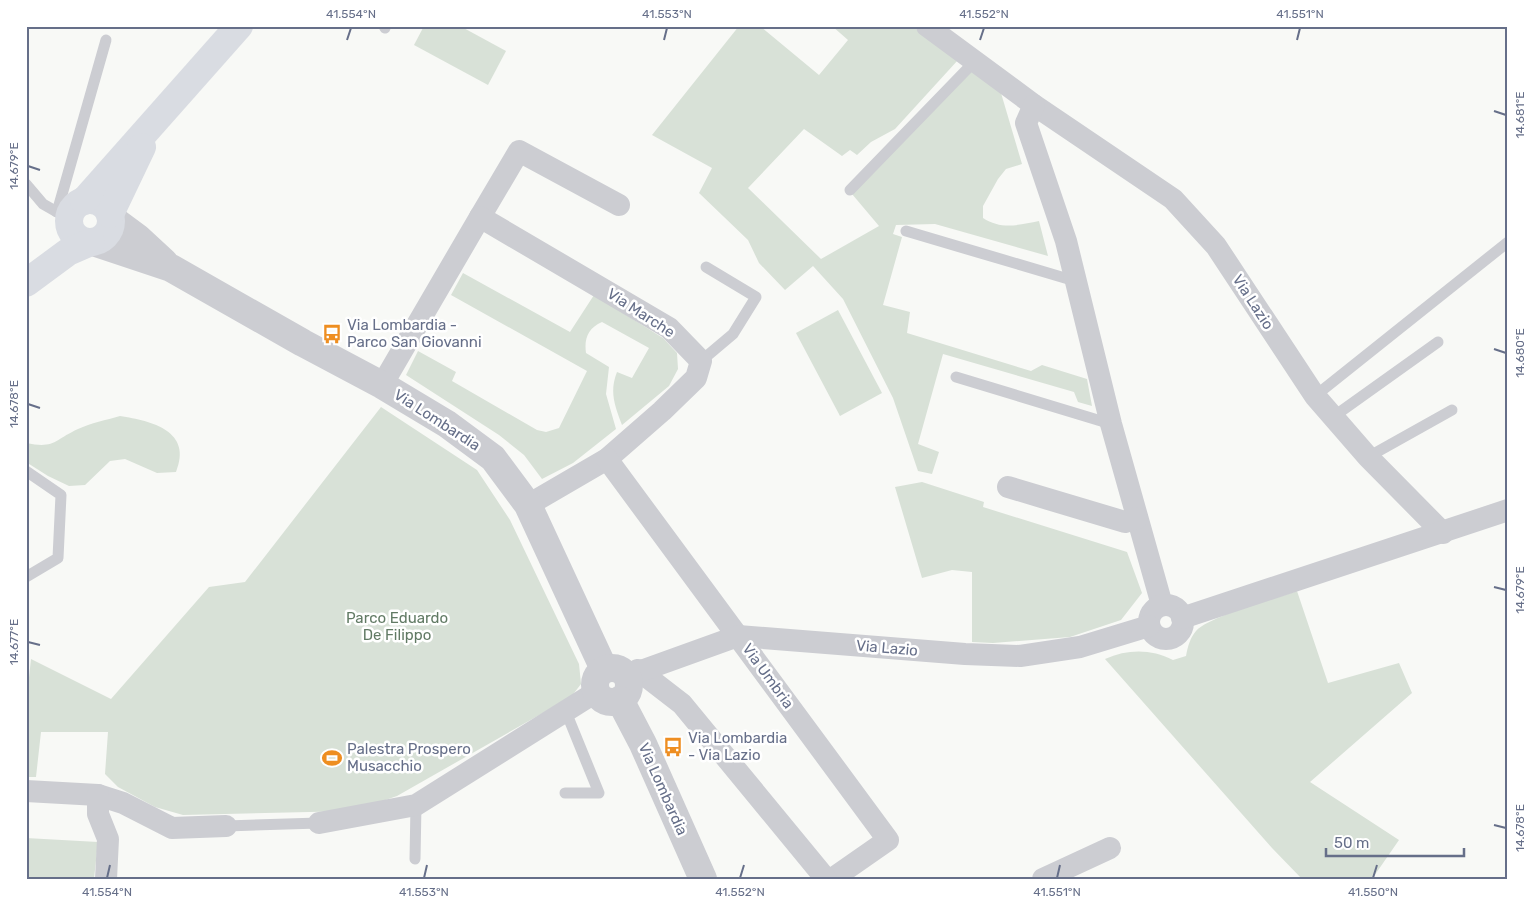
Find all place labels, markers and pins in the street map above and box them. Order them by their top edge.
place label: Via Lombardia - Parco San Giovanni [347,316,482,351]
bus stop icon: Via Lombardia - Parco San Giovanni [321,323,343,345]
place label: Via Lombardia - Via Lazio [688,729,787,764]
bus stop icon: Via Lombardia - Via Lazio [662,736,684,758]
place label: Palestra Prospero Musacchio [347,740,471,775]
sports icon: Palestra Prospero Musacchio [321,747,343,769]

